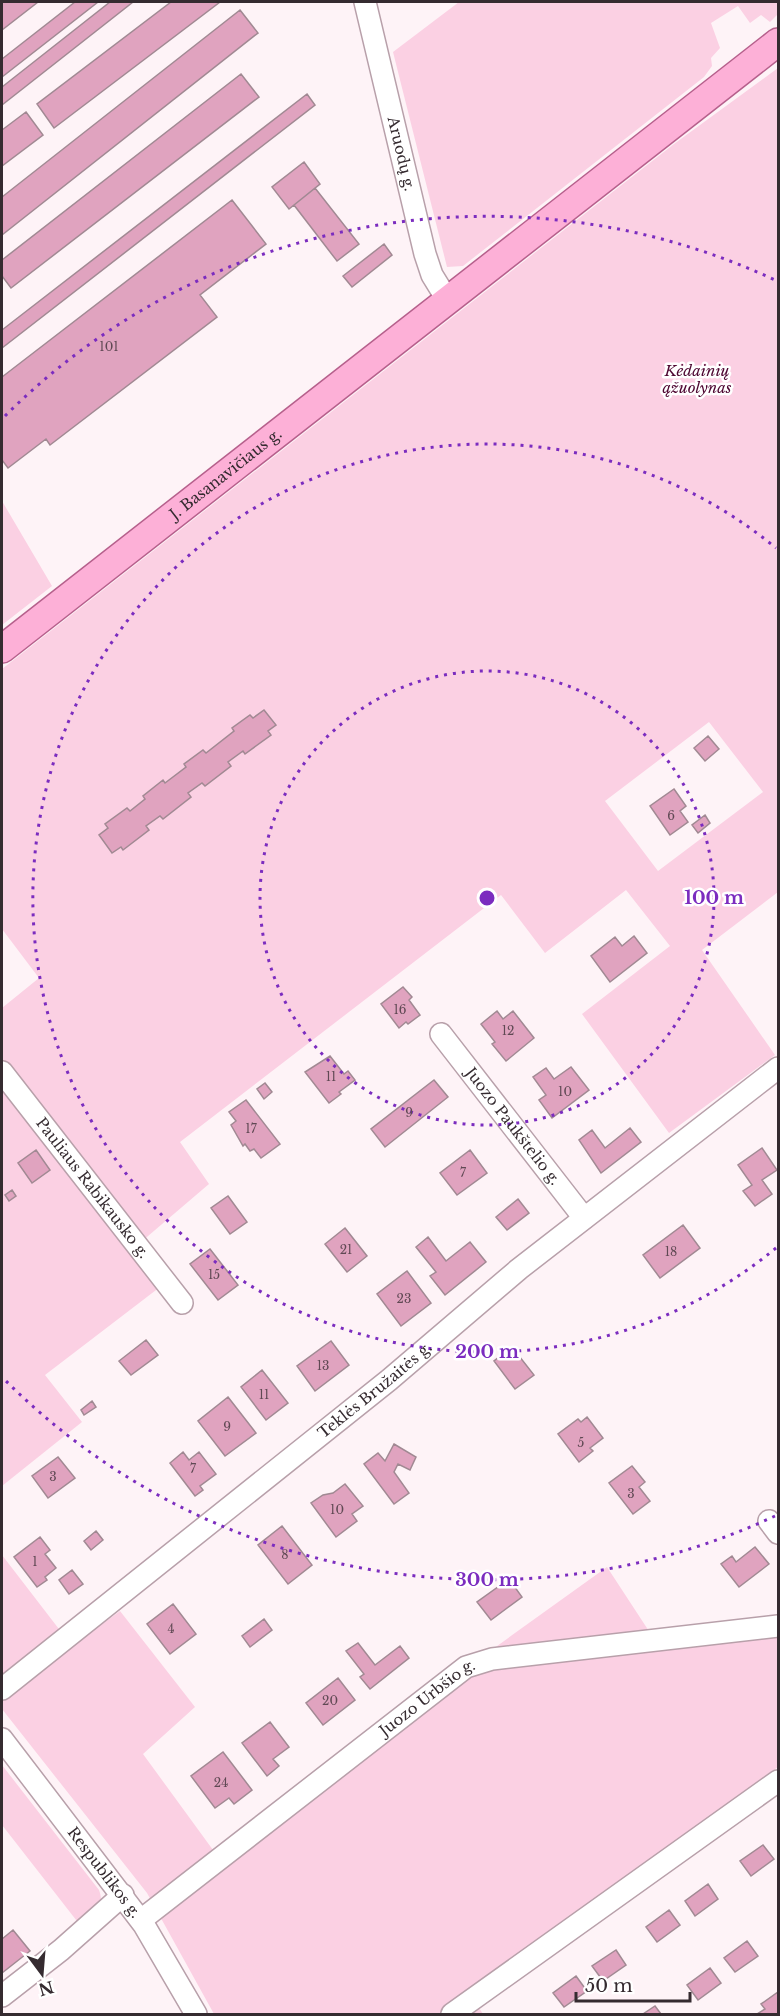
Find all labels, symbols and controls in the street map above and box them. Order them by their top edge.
street label: Aruodų g. [383,113,420,193]
house number: 101 [99,339,119,354]
park label: Kėdainių ąžuolynas [662,361,732,397]
street label: J. Basanavičiaus g. [164,424,285,525]
house number: 6 [667,808,675,823]
text: 100 m [684,887,744,909]
centre of rings [477,888,497,908]
house number: 16 [393,1002,407,1017]
house number: 12 [502,1023,514,1038]
street label: Juozo Paukštelio g. [460,1062,565,1189]
house number: 11 [326,1069,336,1084]
house number: 10 [558,1084,572,1099]
house number: 9 [405,1105,413,1120]
street label: Pauliaus Rabikausko g. [32,1113,154,1262]
house number: 17 [245,1121,258,1136]
house number: 7 [460,1165,467,1180]
house number: 21 [340,1242,352,1257]
house number: 18 [665,1244,677,1259]
house number: 15 [208,1267,220,1282]
house number: 23 [397,1291,411,1306]
street label: Teklės Bružaitės g. [314,1338,436,1442]
text: 200 m [455,1341,519,1363]
house number: 13 [317,1358,329,1373]
house number: 11 [259,1387,269,1402]
house number: 9 [223,1419,231,1434]
house number: 5 [578,1435,585,1450]
house number: 7 [190,1461,197,1476]
house number: 3 [49,1469,57,1484]
house number: 3 [627,1486,635,1501]
house number: 10 [330,1502,344,1517]
house number: 8 [281,1547,289,1562]
house number: 1 [32,1554,38,1569]
text: 300 m [455,1569,519,1591]
house number: 4 [167,1621,175,1636]
street label: Juozo Urbšio g. [374,1655,478,1741]
house number: 20 [322,1693,338,1708]
house number: 24 [214,1775,228,1790]
street label: Respublikos g. [63,1823,145,1922]
north arrow [12,1944,72,2004]
scale bar [576,1965,690,2003]
text: 50 m [585,1975,633,1997]
text: N [36,1977,56,2000]

